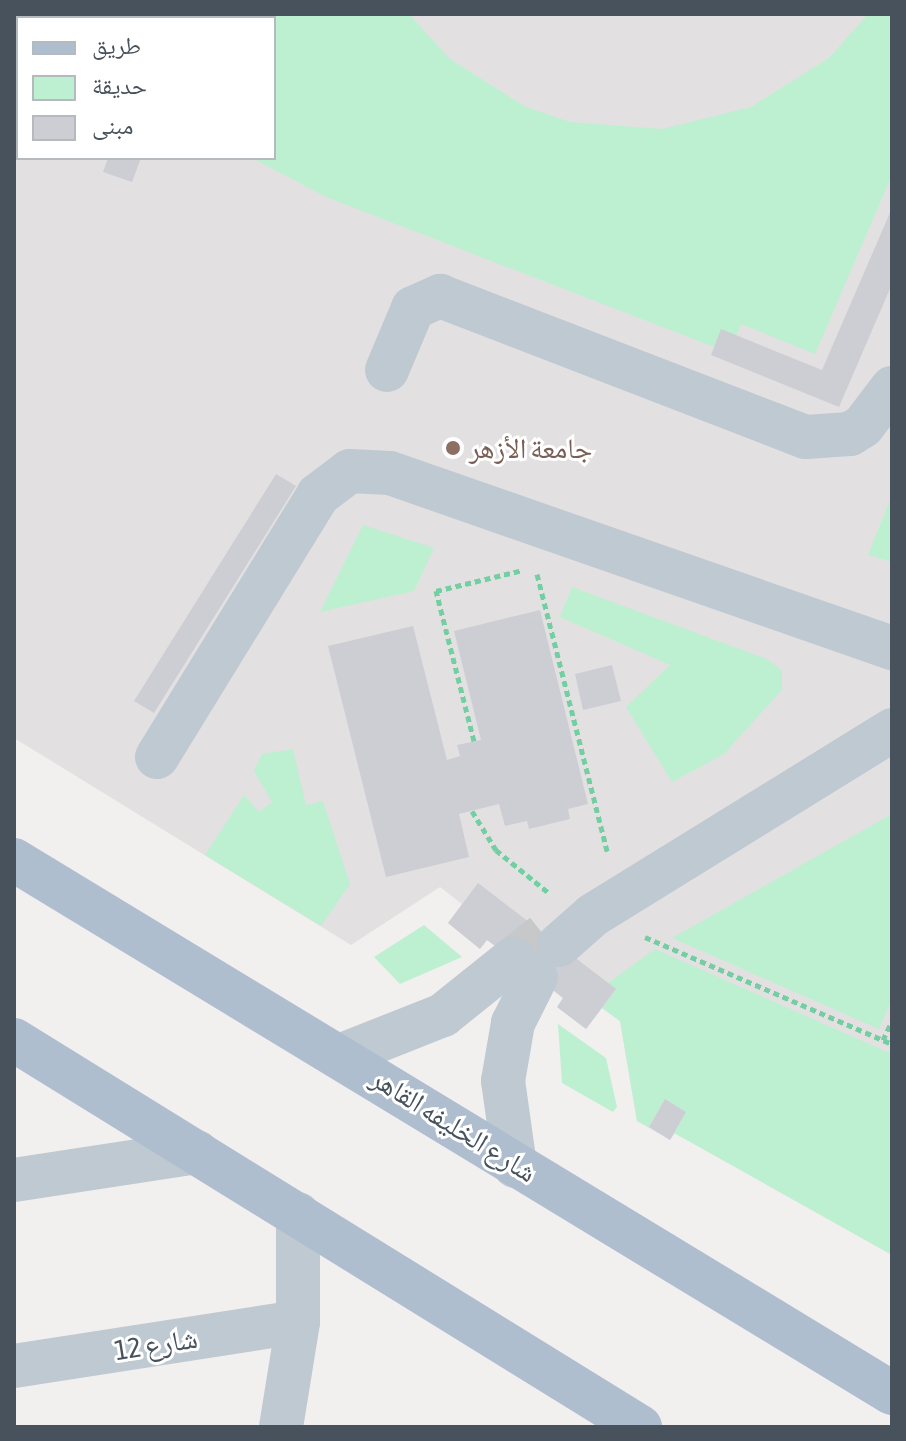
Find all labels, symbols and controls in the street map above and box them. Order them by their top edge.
legend [16,16,276,160]
text: طريق [92,32,141,59]
text: حديقة [92,72,147,99]
text: مبنى [92,112,133,139]
place label: جامعة الأزهر [469,431,592,465]
marker: جامعة الأزهر [444,439,462,457]
street label: شارع الخليفه القاهر [365,1061,543,1189]
street label: شارع 12 [112,1321,200,1367]

